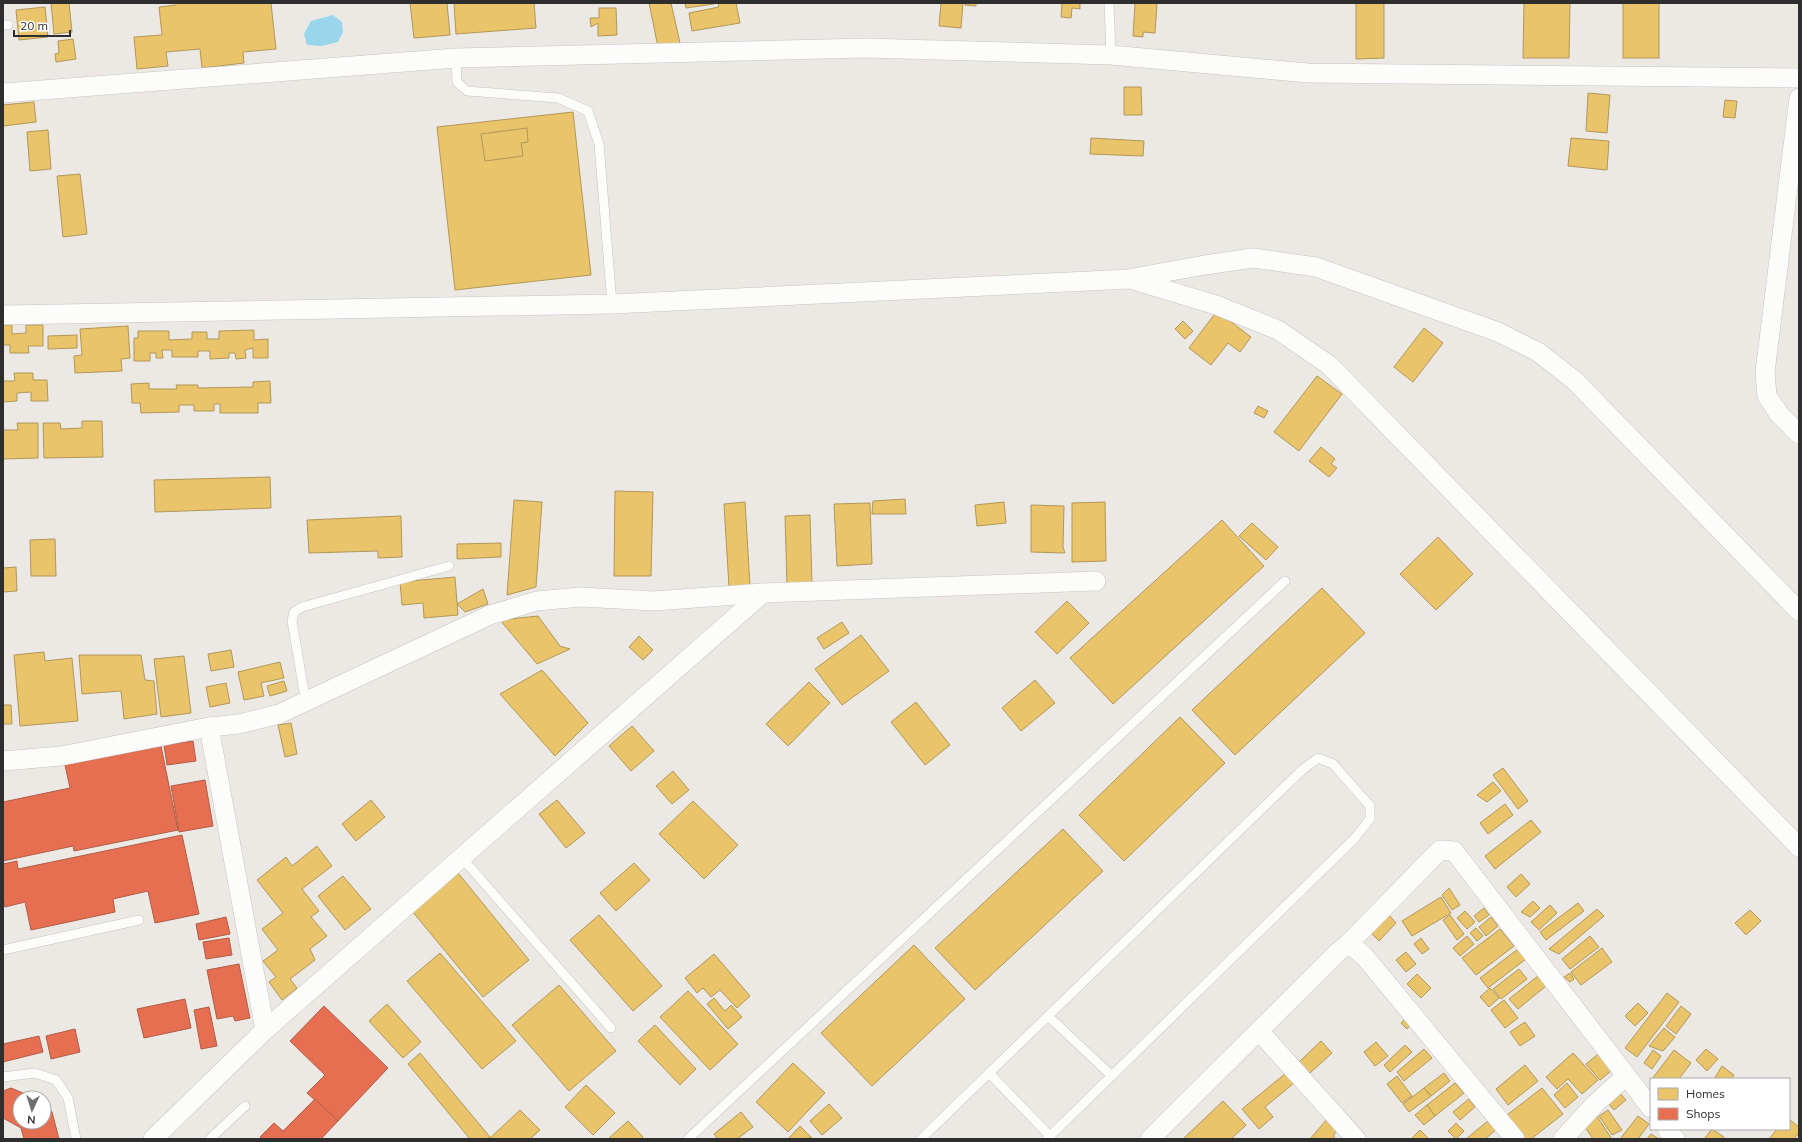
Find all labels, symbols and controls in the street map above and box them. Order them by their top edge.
scale bar [14,12,70,38]
text: 20 m [20,18,48,33]
legend [1650,1078,1790,1130]
text: Homes [1686,1086,1725,1101]
north arrow [12,1090,52,1130]
text: Shops [1686,1106,1721,1121]
text: N [27,1113,36,1127]

